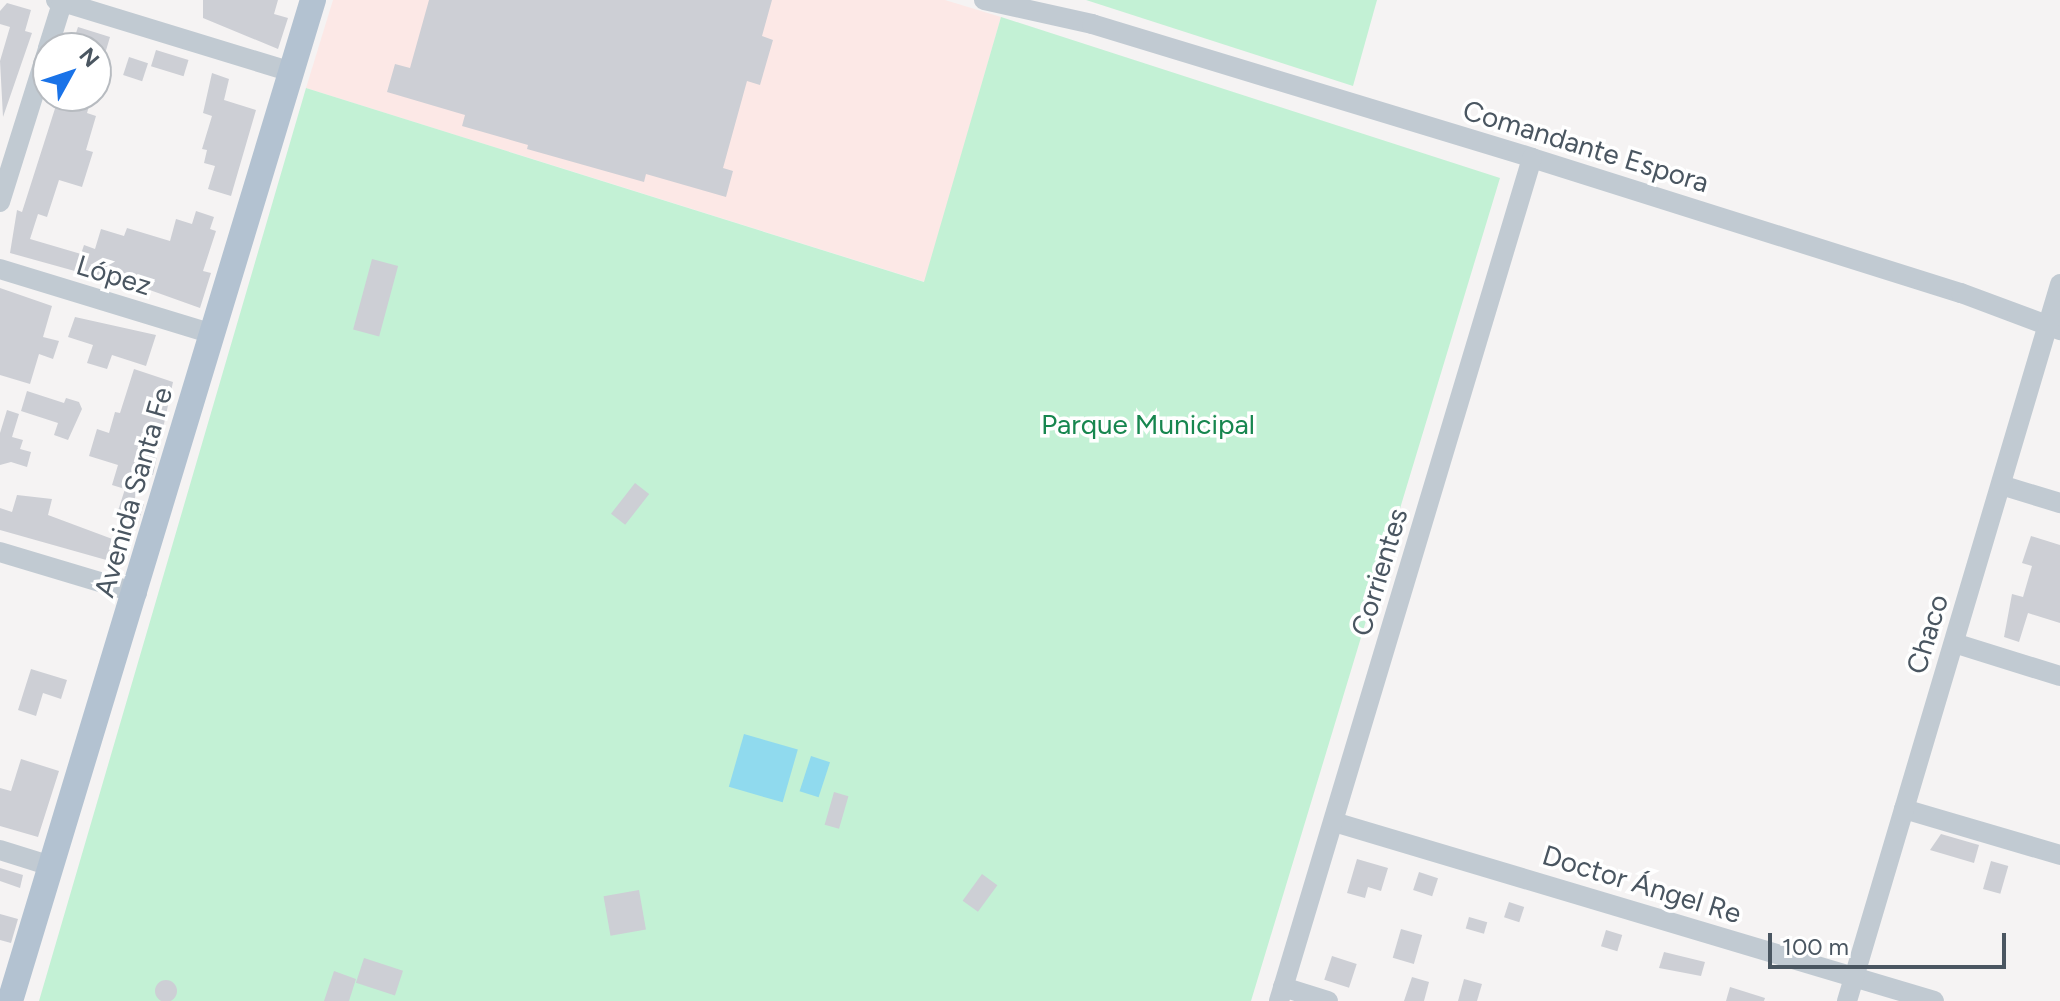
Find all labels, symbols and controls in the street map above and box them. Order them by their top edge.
north arrow [32,32,112,112]
text: N [73,42,105,73]
street label: Comandante Espora [1459,93,1713,199]
street label: López [73,248,155,302]
street label: Avenida Santa Fe [87,383,179,601]
park label: Parque Municipal [1041,407,1255,441]
street label: Corrientes [1344,504,1414,640]
street label: Chaco [1899,590,1955,678]
street label: Doctor Ángel Re [1539,838,1745,930]
scale bar [1772,917,2010,967]
text: 100 m [1782,932,1849,961]

